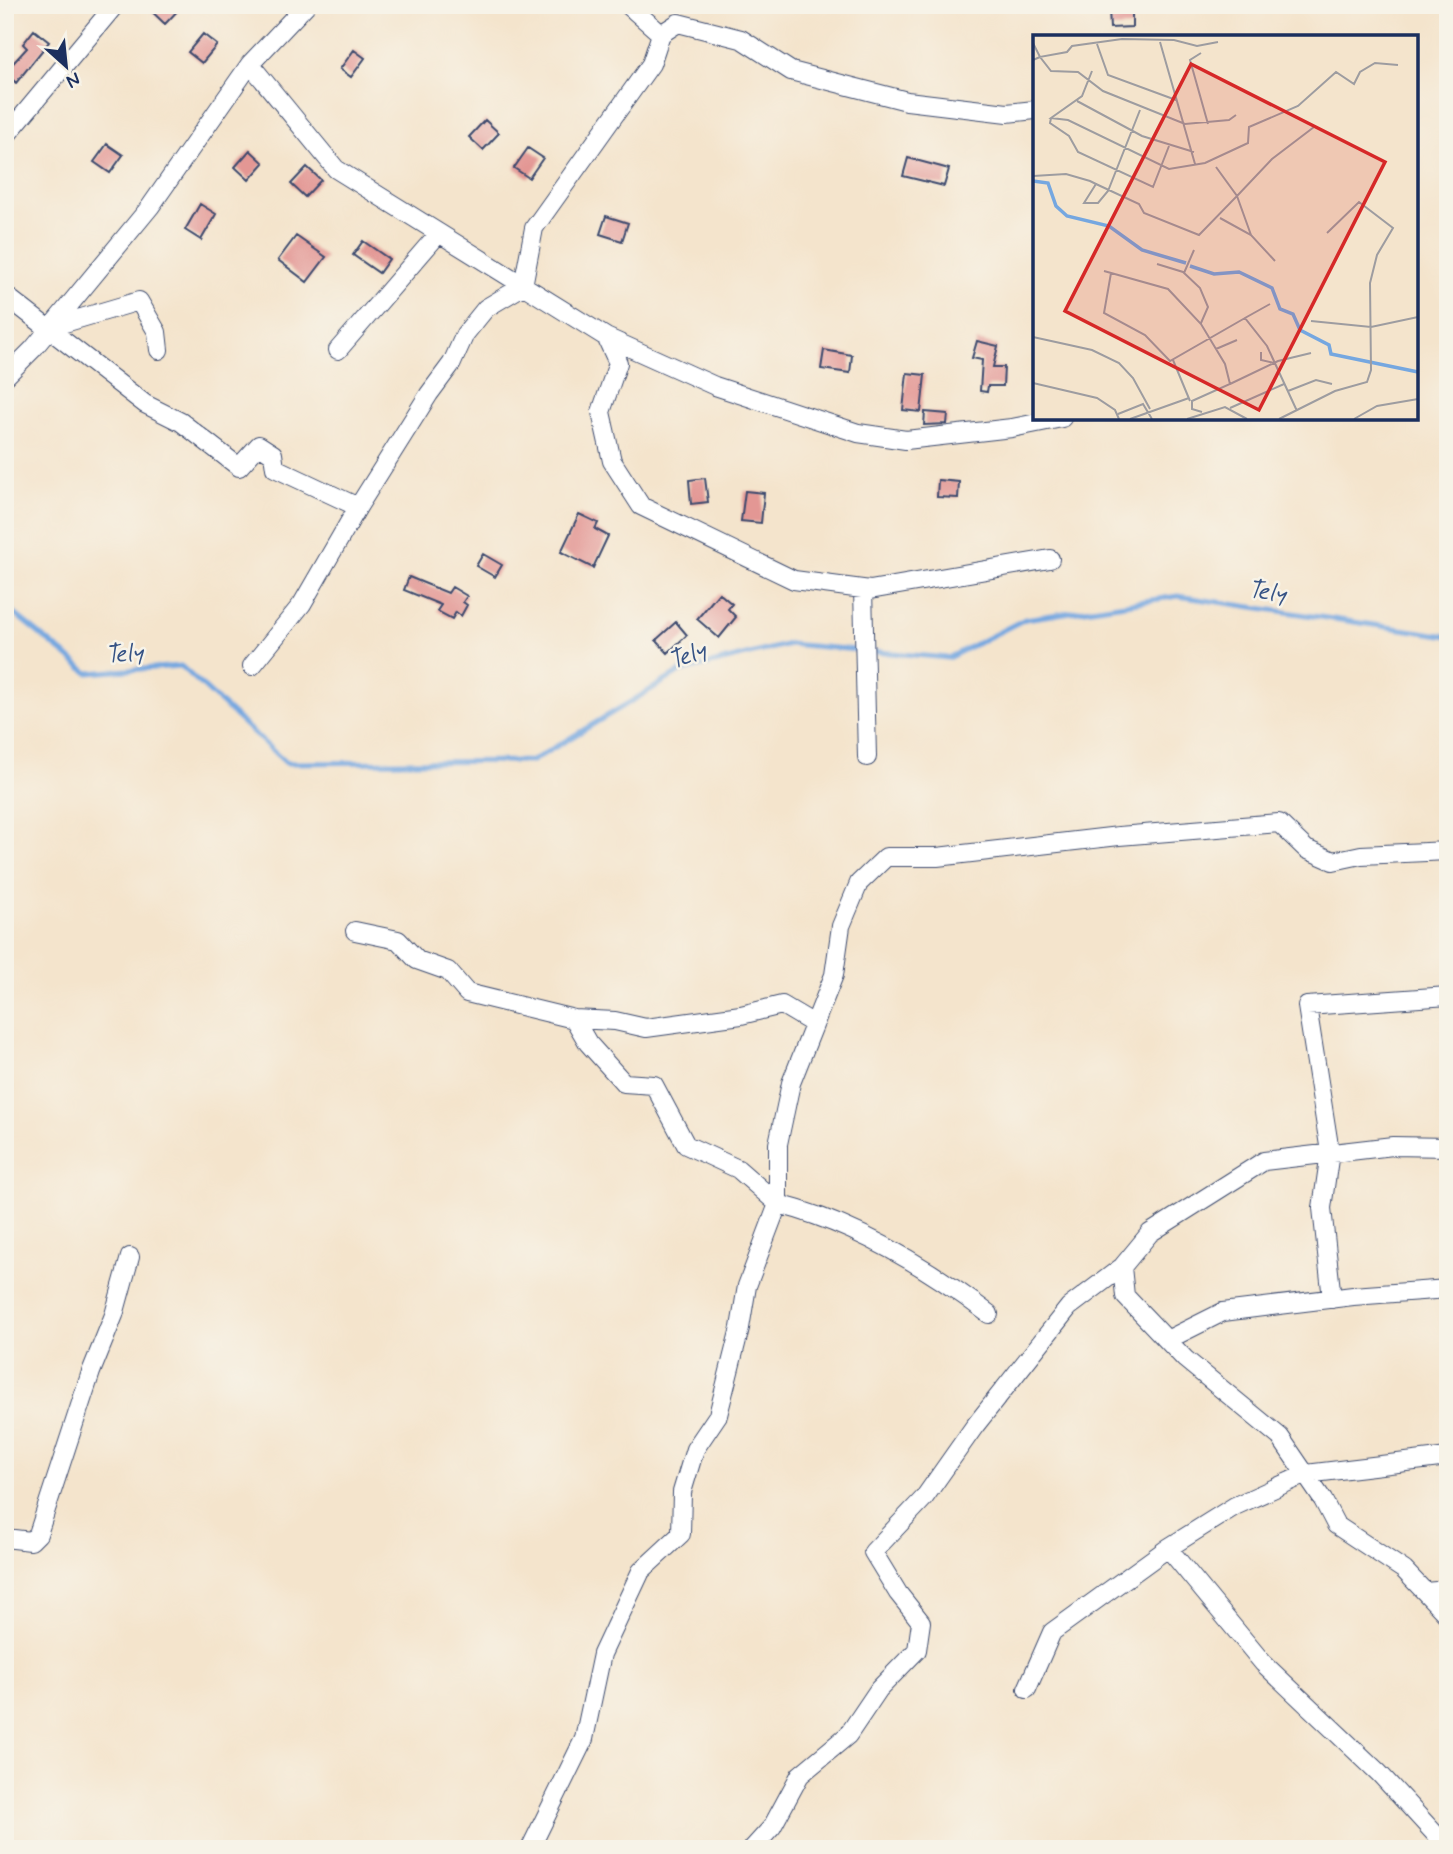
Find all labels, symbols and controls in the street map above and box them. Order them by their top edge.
north arrow [32,32,102,102]
inset map [1033,35,1418,420]
text: N [62,66,84,94]
water label: Tely [1245,574,1290,611]
water label: Tely [664,635,713,678]
water label: Tely [104,638,146,671]

